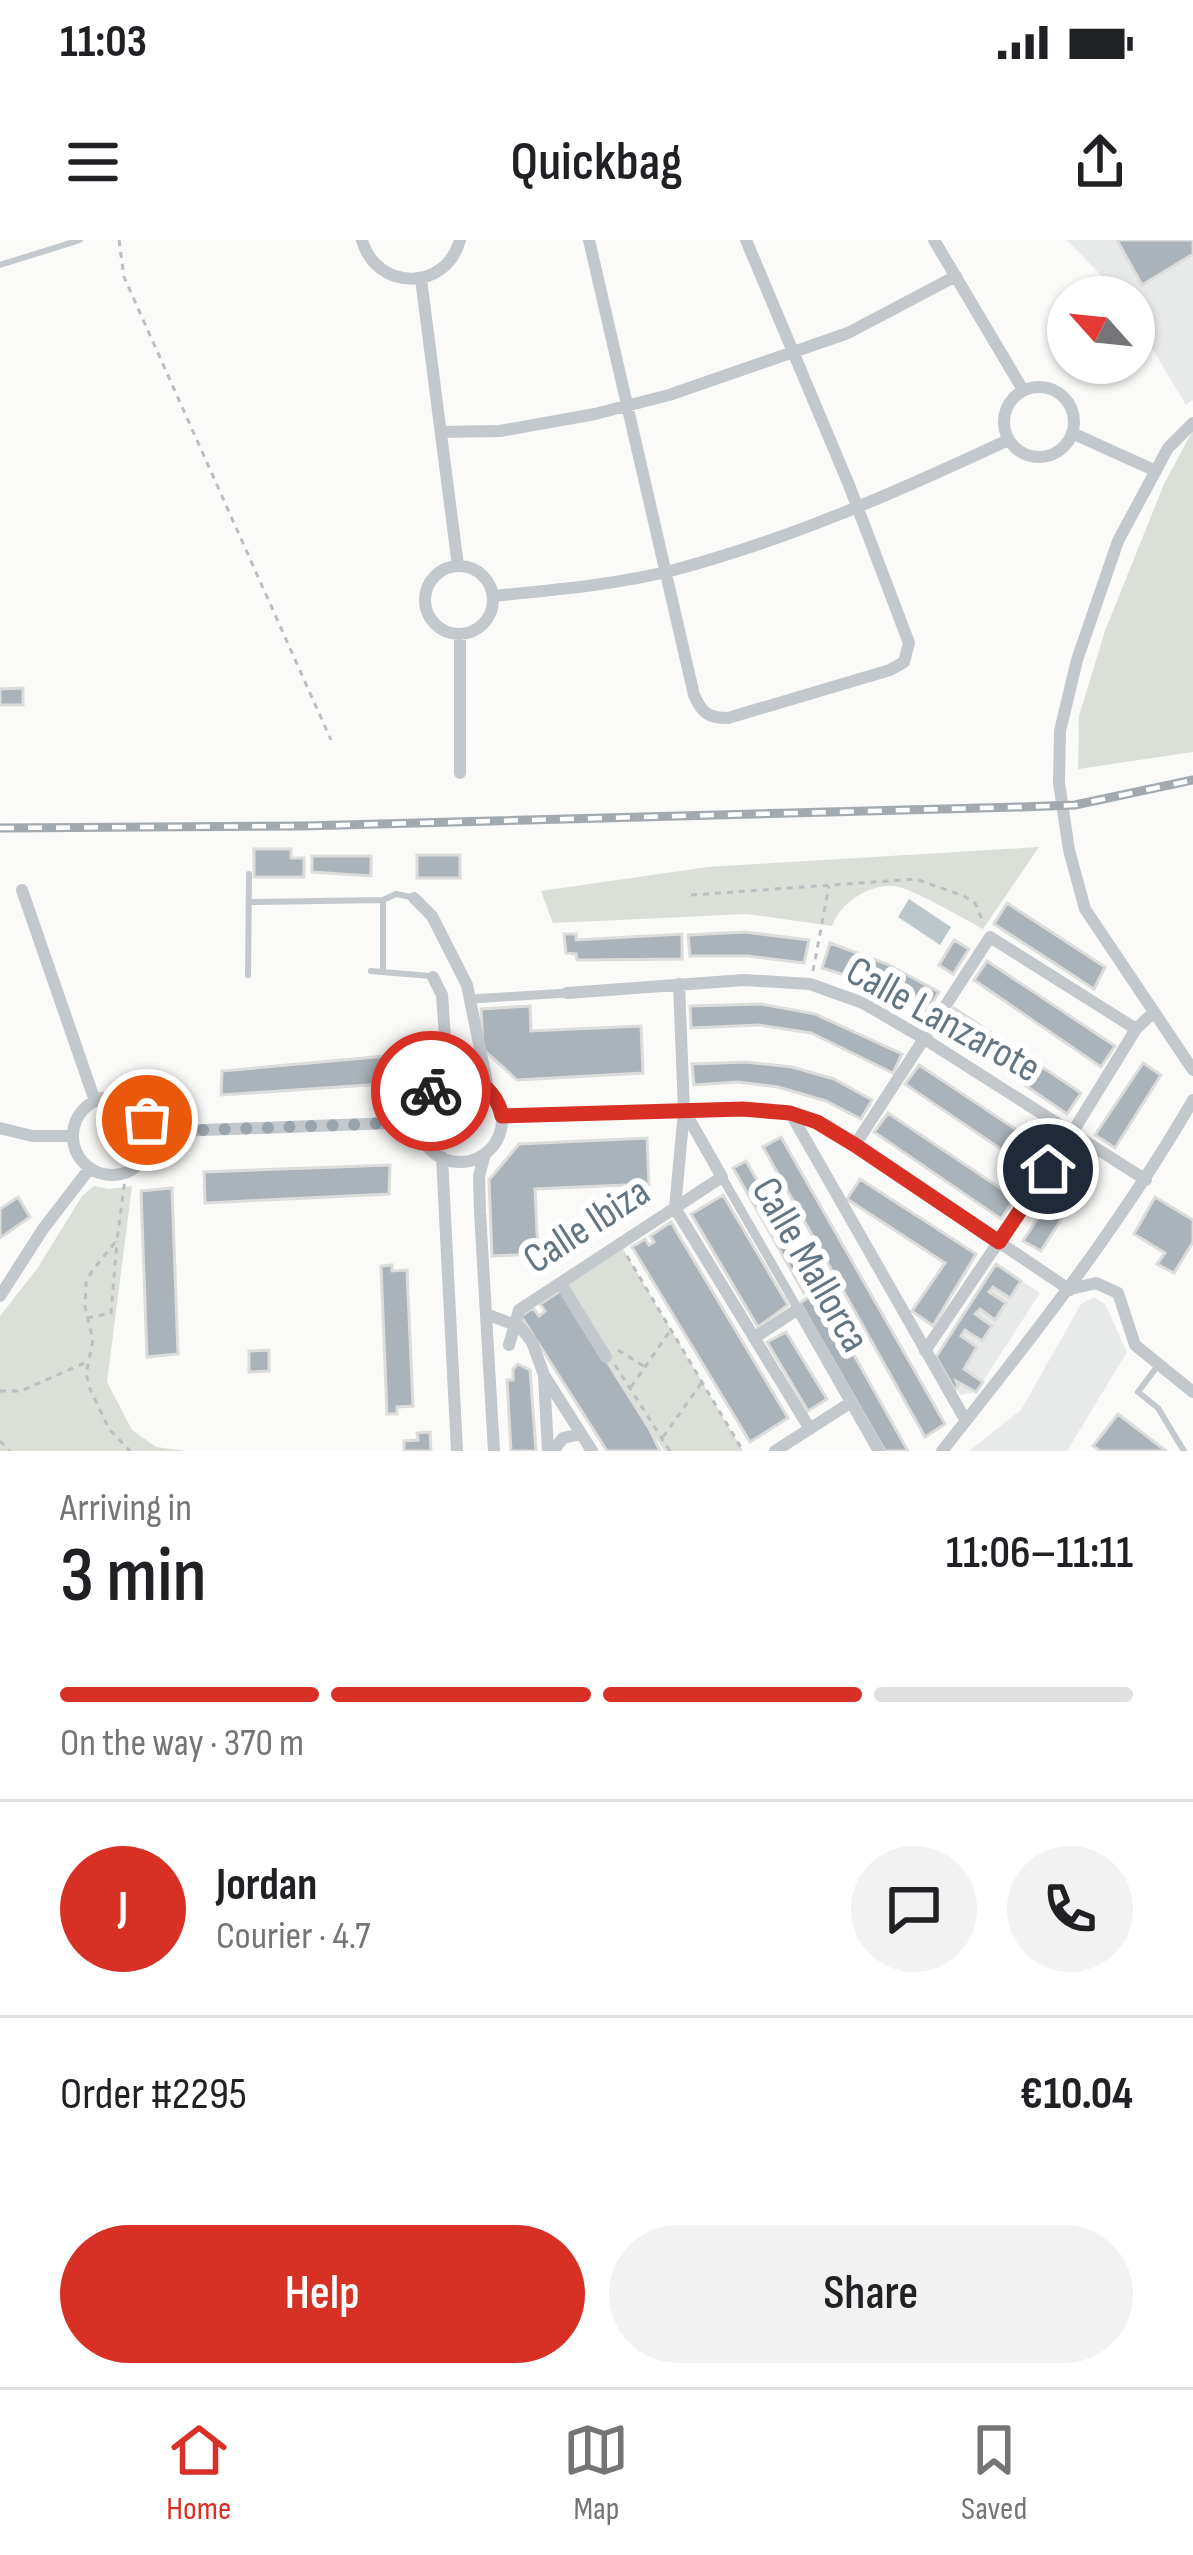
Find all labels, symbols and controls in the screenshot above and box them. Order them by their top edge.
text: 11:03 [60,15,147,70]
icon: menu [60,129,126,195]
icon: share [1067,129,1133,195]
text: Quickbag [510,130,683,195]
north arrow [1047,276,1155,384]
map controls [1047,276,1155,384]
street label: Calle Lanzarote [837,946,1049,1094]
courier [371,1031,491,1151]
icon: bike [398,1058,464,1124]
pin [96,1069,198,1171]
icon: bag [114,1087,180,1153]
pin [997,1118,1099,1220]
icon: home [1015,1136,1081,1202]
street label: Calle Ibiza [514,1166,660,1286]
street label: Calle Mallorca [740,1169,880,1361]
text: Arriving in [60,1485,192,1532]
text: 11:06–11:11 [946,1526,1133,1581]
text: 3 min [60,1530,207,1623]
text: On the way · 370 m [60,1720,304,1767]
button: chat [851,1846,977,1972]
button: phone [1007,1846,1133,1972]
text: Jordan [216,1858,317,1913]
text: J [118,1881,128,1936]
text: Courier · 4.7 [216,1913,371,1960]
text: Order #2295 [60,2067,247,2122]
text: €10.04 [1020,2067,1133,2122]
button: Help [60,2225,585,2363]
button: Share [609,2225,1133,2363]
tab: Home [166,2417,232,2529]
tab: Map [563,2417,629,2529]
tab: Saved [961,2417,1027,2529]

